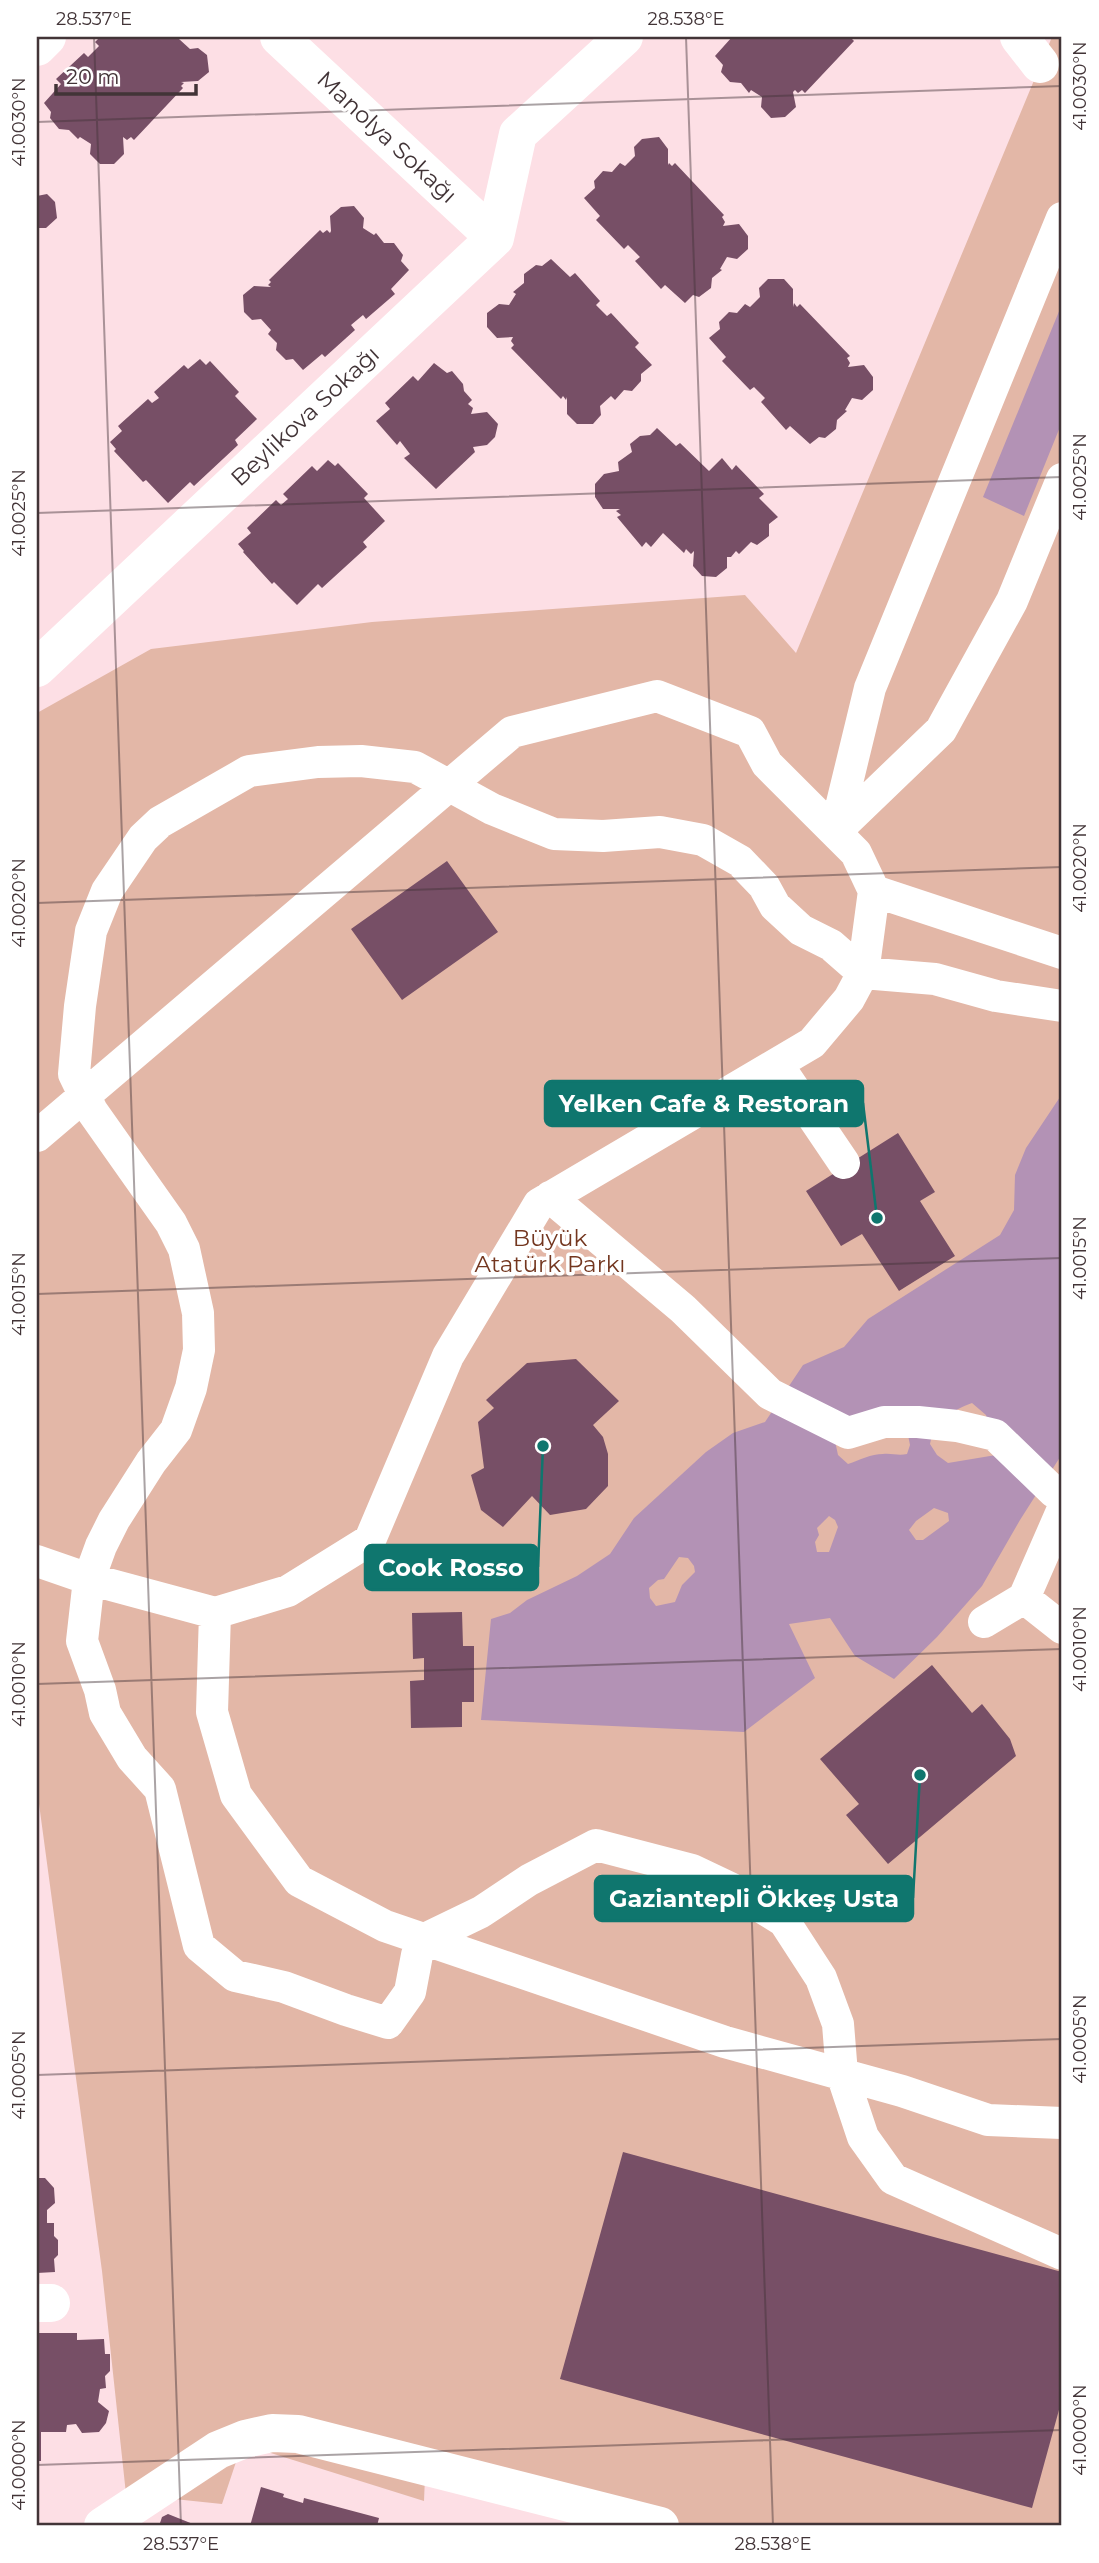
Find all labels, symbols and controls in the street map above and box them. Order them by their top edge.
text: 28.537°E [56,8,132,30]
text: 28.538°E [647,8,725,30]
text: 41.0030°N [1069,41,1091,131]
scale bar [56,52,196,96]
text: 20 m [66,64,120,89]
street label: Manolya Sokağı [311,65,463,209]
text: 41.0030°N [8,77,30,167]
street label: Beylikova Sokağı [225,340,385,492]
text: 41.0025°N [1069,433,1091,521]
text: 41.0025°N [8,469,30,557]
text: 41.0020°N [1069,823,1091,913]
text: 41.0020°N [8,858,30,948]
callout: Yelken Cafe & Restoran [545,1081,863,1126]
text: Yelken Cafe & Restoran [558,1089,849,1118]
text: 41.0015°N [1069,1216,1091,1300]
park label: Büyük Atatürk Parkı [475,1224,626,1278]
text: 41.0015°N [8,1252,30,1336]
callout: Cook Rosso [365,1545,538,1590]
text: Cook Rosso [378,1553,524,1582]
text: 41.0010°N [1069,1606,1091,1692]
text: 41.0010°N [8,1641,30,1727]
callout: Gaziantepli Ökkeş Usta [595,1876,913,1921]
text: Gaziantepli Ökkeş Usta [609,1884,899,1913]
text: 41.0005°N [1069,1994,1091,2084]
text: 41.0005°N [8,2030,30,2120]
text: 41.0000°N [1069,2384,1091,2476]
text: 41.0000°N [8,2419,30,2511]
text: 28.537°E [143,2533,219,2555]
text: 28.538°E [734,2533,812,2555]

